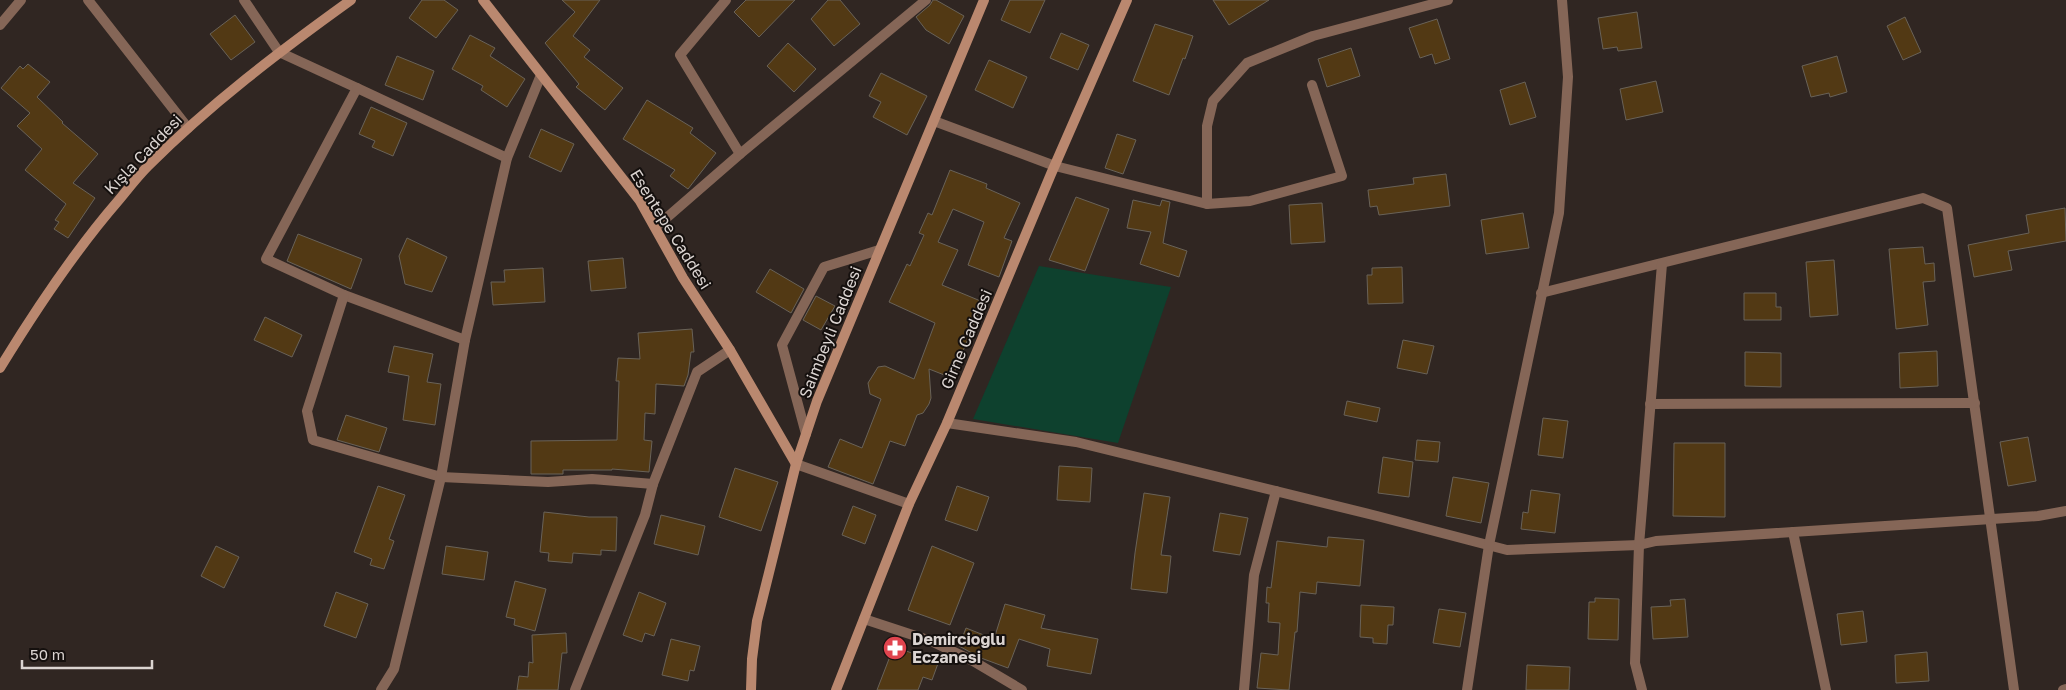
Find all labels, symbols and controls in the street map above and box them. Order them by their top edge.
street label: Kışla Caddesi [100,110,186,198]
street label: Esentepe Caddesi [626,165,716,293]
street label: Saimbeyli Caddesi [794,263,866,401]
street label: Girne Caddesi [936,286,996,392]
place label: Demircioğlu Eczanesi [912,629,1005,667]
pharmacy icon: Demircioğlu Eczanesi [882,635,908,661]
scale bar [22,638,152,670]
text: 50 m [30,645,65,663]

